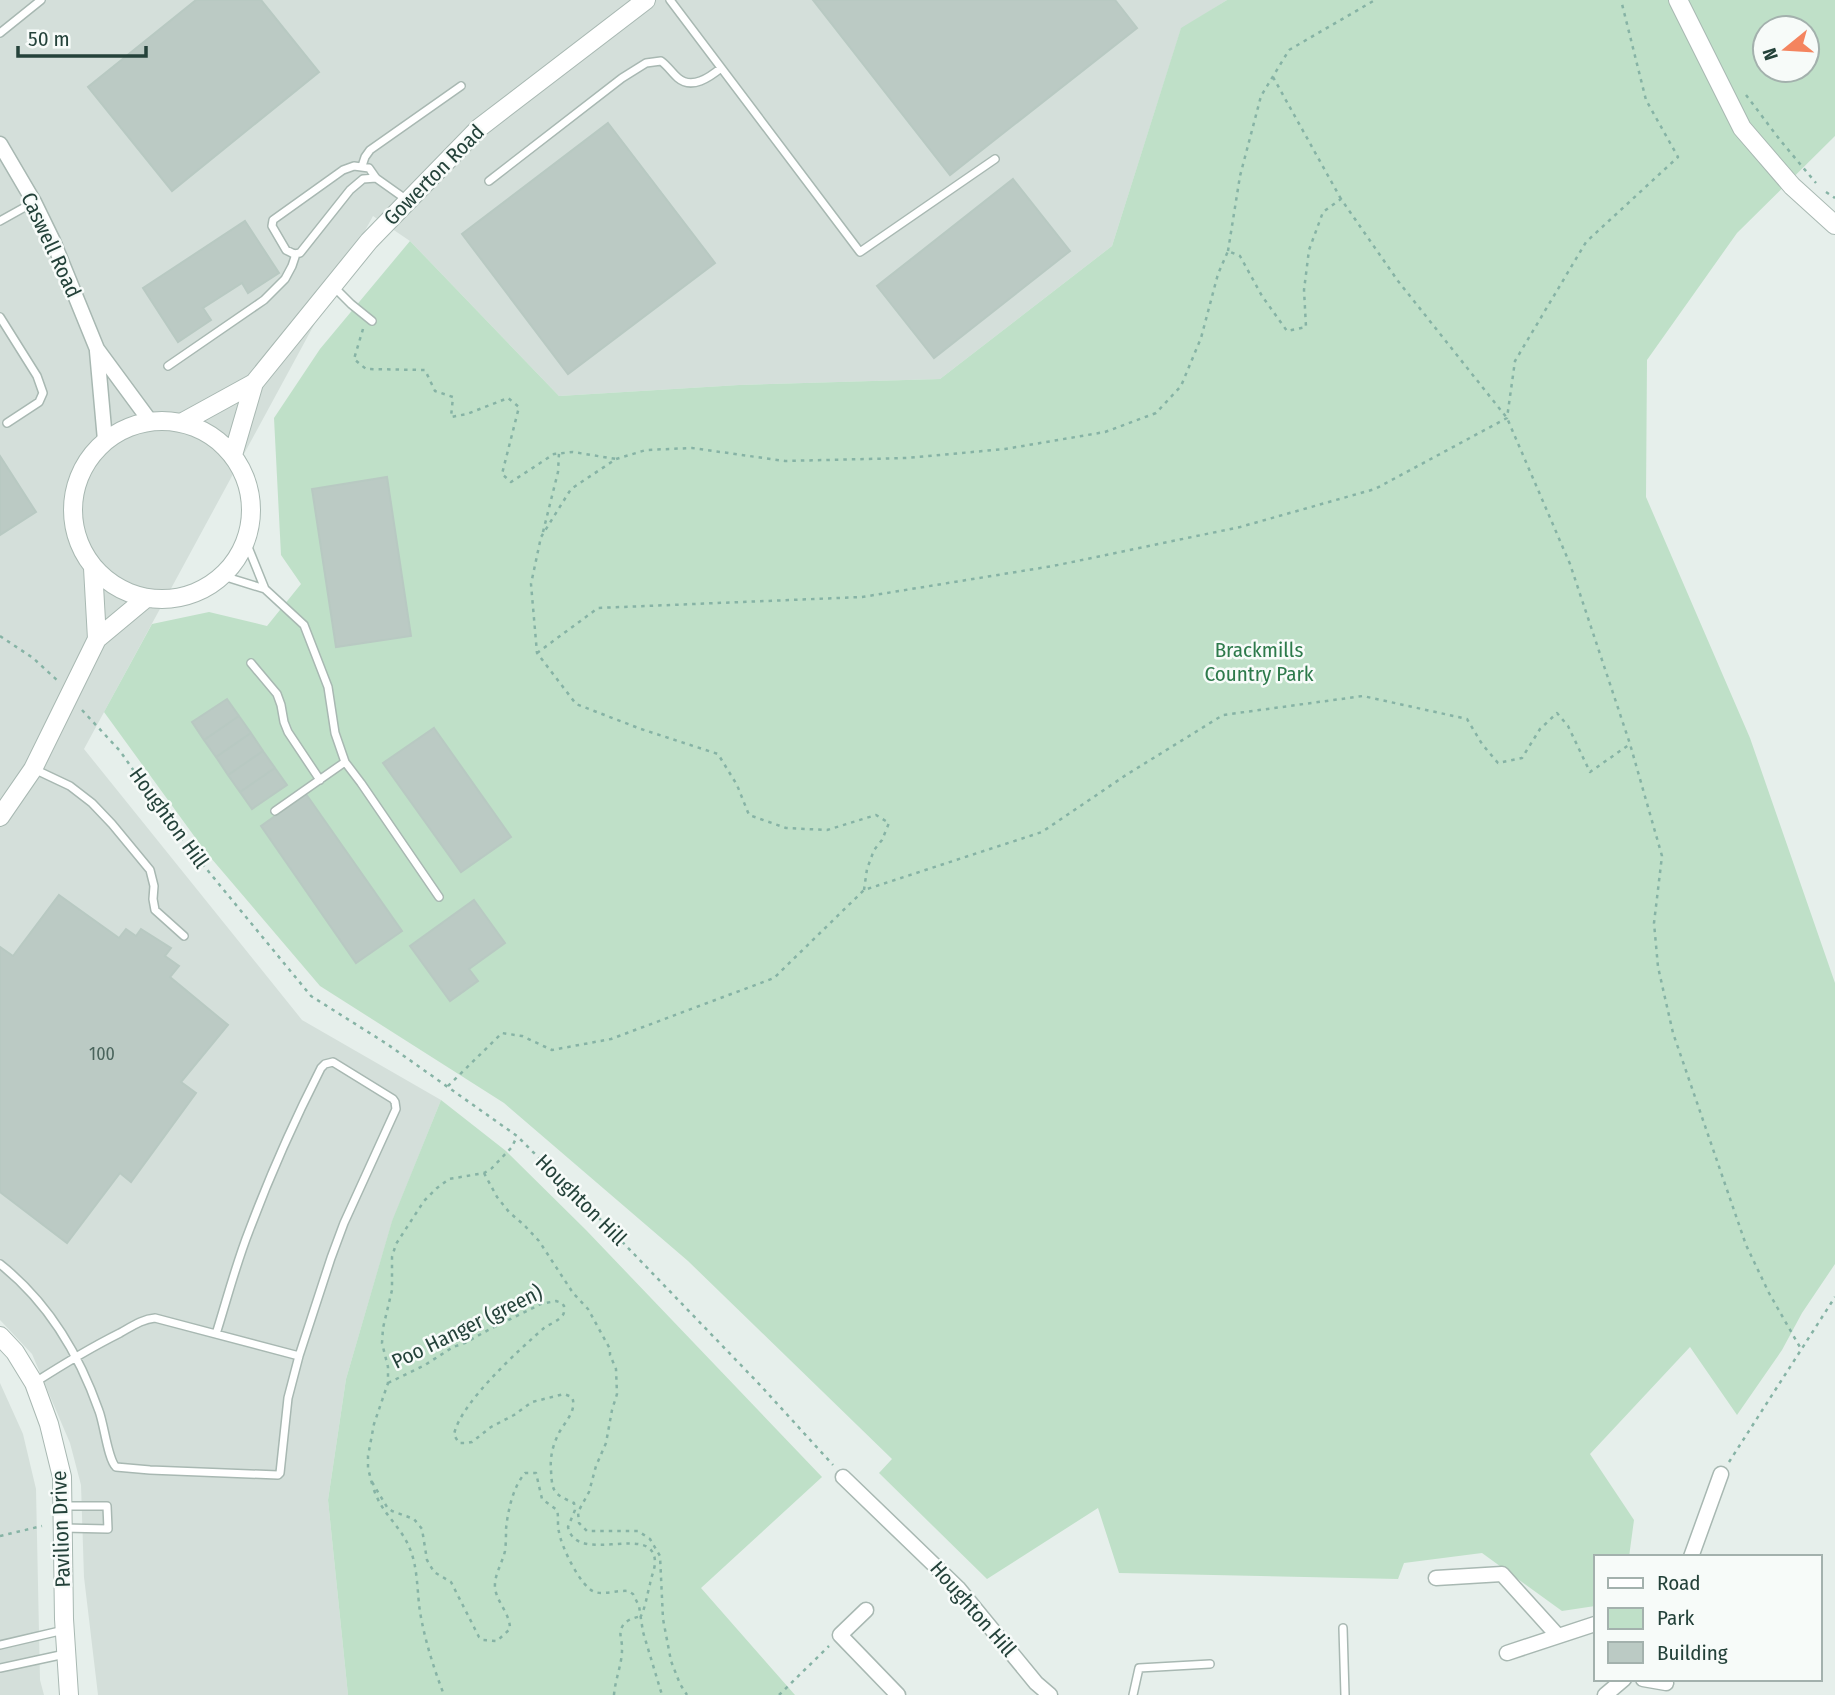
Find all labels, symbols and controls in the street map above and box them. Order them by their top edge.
scale bar [18,14,145,58]
north arrow [1751,14,1821,84]
text: 50 m [28,26,70,52]
text: N [1758,45,1783,63]
street label: Gowerton Road [378,119,490,231]
street label: Caswell Road [15,188,87,302]
park label: Brackmills Country Park [1204,637,1314,687]
street label: Houghton Hill [124,762,215,874]
house number: 100 [89,1043,115,1065]
street label: Houghton Hill [530,1149,632,1251]
street label: Poo Hanger (green) [387,1279,547,1375]
street label: Pavilion Drive [46,1470,76,1588]
legend [1594,1555,1821,1681]
street label: Houghton Hill [924,1556,1022,1663]
text: Road [1657,1570,1701,1596]
text: Park [1657,1605,1695,1631]
text: Building [1657,1640,1728,1666]

